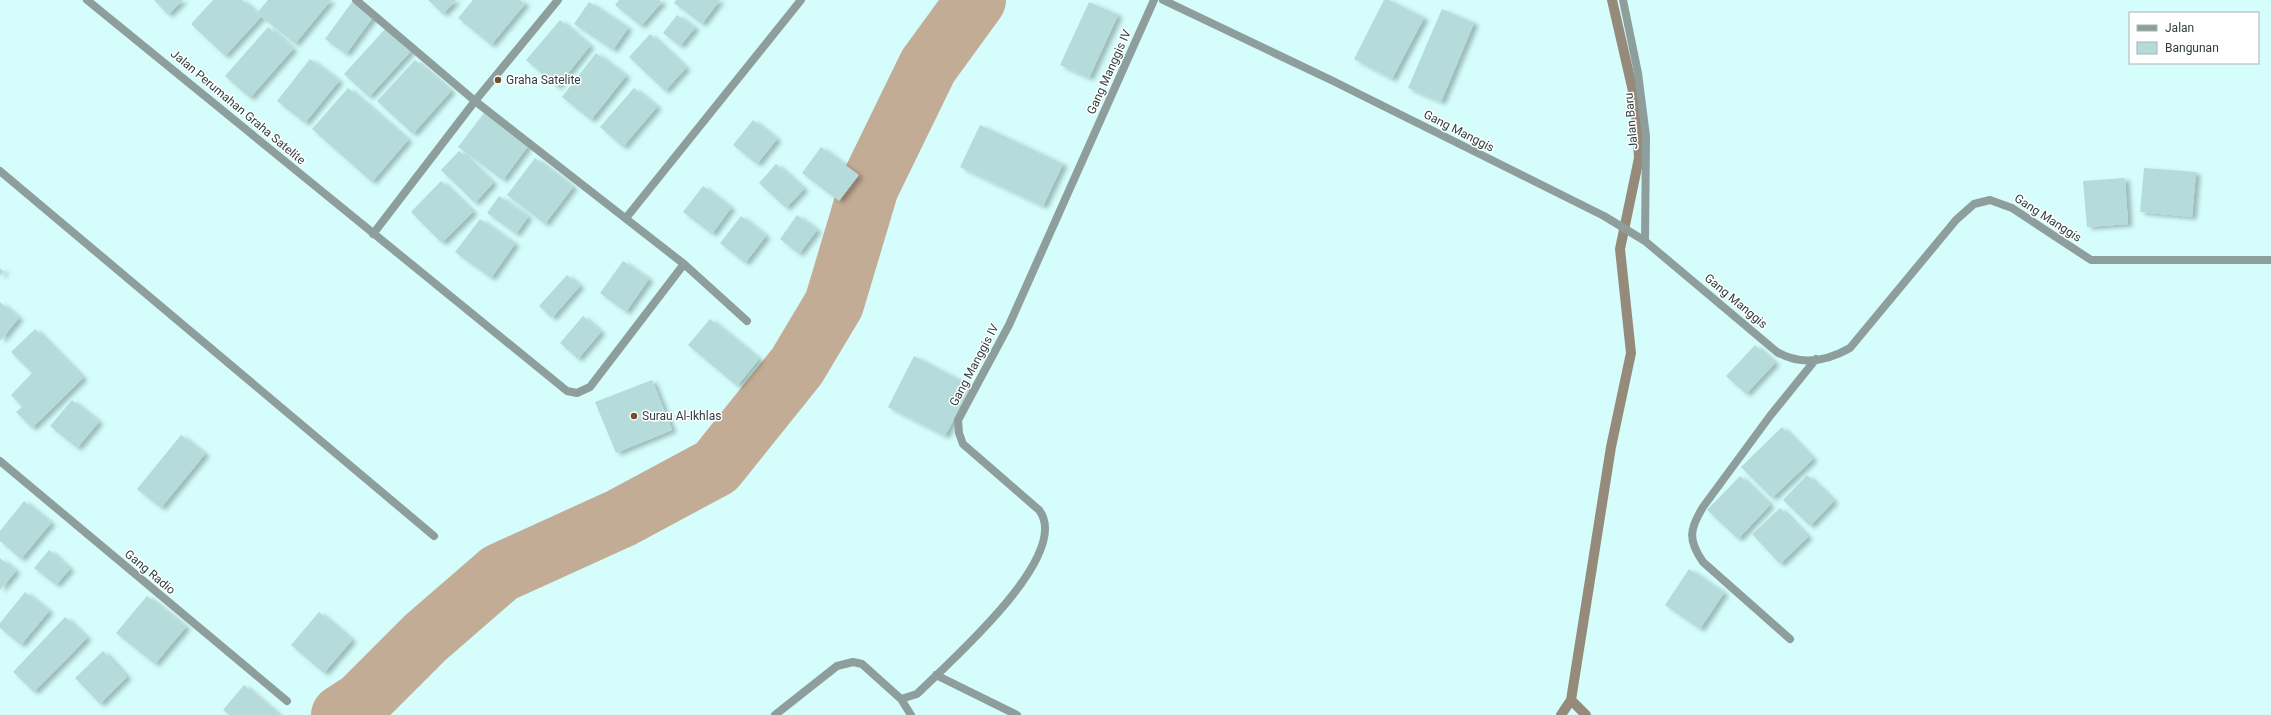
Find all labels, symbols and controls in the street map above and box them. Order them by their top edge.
legend [2129,12,2259,64]
text: Jalan [2165,21,2194,35]
street label: Gang Manggis IV [1084,27,1134,116]
text: Bangunan [2165,41,2219,55]
street label: Jalan Perumahan Graha Satelite [168,47,308,167]
place label: Graha Satelite [506,73,581,87]
marker: Graha Satelite [493,75,503,85]
street label: Jalan Baru [1622,92,1640,150]
street label: Gang Manggis [1421,107,1497,155]
street label: Gang Manggis [2012,191,2084,245]
street label: Gang Manggis [1702,271,1770,331]
street label: Gang Manggis IV [946,321,1002,409]
place label: Surau Al-Ikhlas [642,409,721,423]
marker: Surau Al-Ikhlas [629,411,639,421]
street label: Gang Radio [122,547,178,597]

